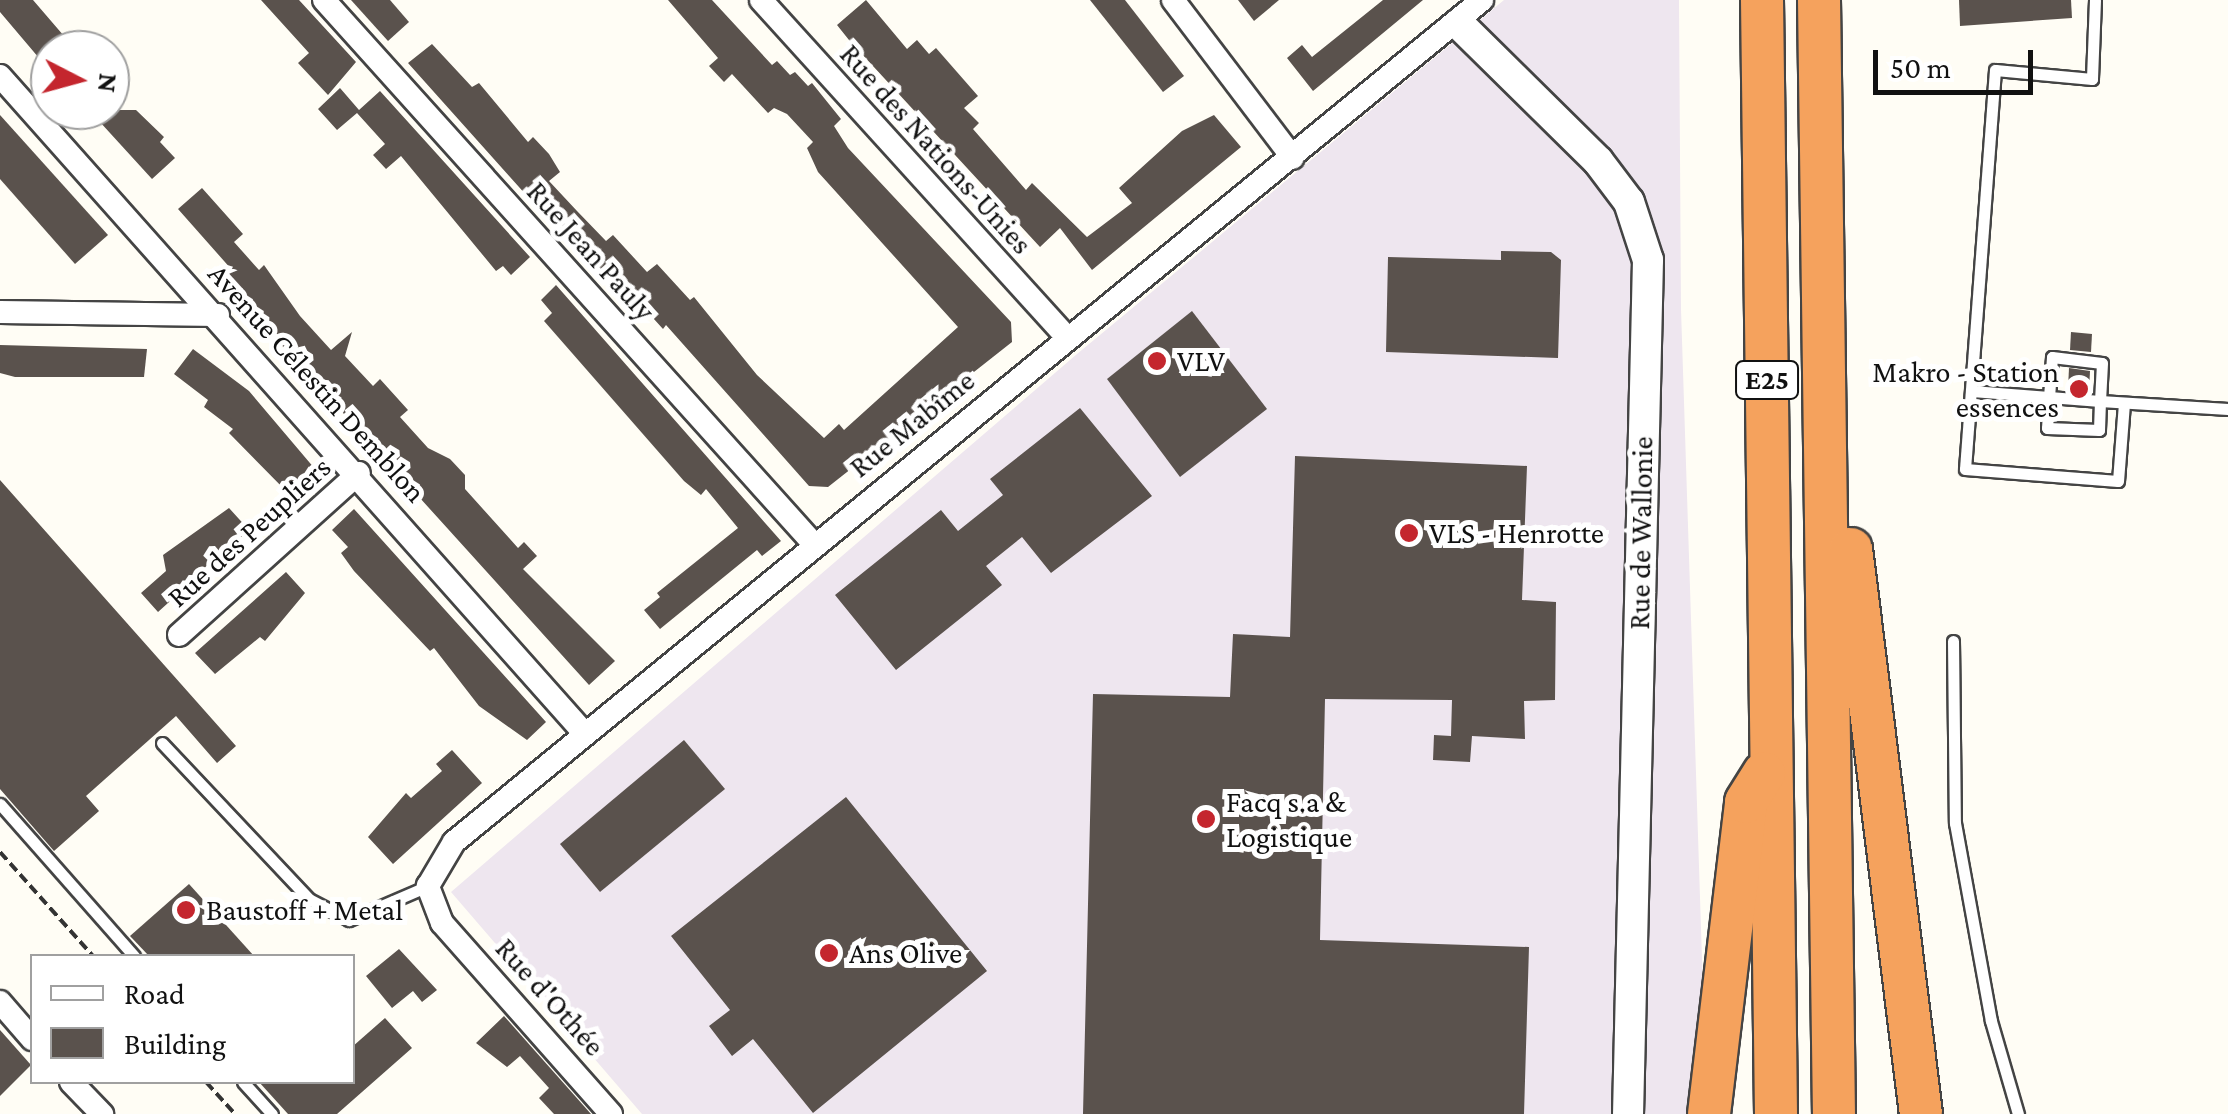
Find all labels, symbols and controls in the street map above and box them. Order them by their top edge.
north arrow [30,30,130,130]
scale bar [1878,30,2038,92]
street label: Rue des Nations-Unies [832,37,1040,261]
text: 50 m [1890,51,1951,84]
text: N [92,72,125,94]
street label: Rue Jean Pauly [519,174,663,328]
street label: Avenue Célestin Demblon [200,256,434,510]
place label: VLV [1177,343,1225,379]
marker: VLV [1146,350,1168,372]
place label: Makro - Station essences [1872,354,2059,424]
road number: E25 [1734,357,1800,403]
street label: Rue Mabîme [842,363,982,485]
marker: Makro - Station essences [2068,378,2090,400]
street label: Rue de Wallonie [1621,436,1661,630]
street label: Rue des Peupliers [160,449,338,615]
place label: VLS - Henrotte [1429,515,1604,551]
marker: VLS - Henrotte [1398,522,1420,544]
place label: Facq s.a & Logistique [1226,784,1352,854]
marker: Facq s.a & Logistique [1195,808,1217,830]
place label: Baustoff + Metal [206,892,403,928]
marker: Baustoff + Metal [175,899,197,921]
street label: Rue d'Othée [488,931,612,1063]
place label: Ans Olive [849,935,962,971]
marker: Ans Olive [818,942,840,964]
legend [30,954,355,1084]
text: Road [124,977,185,1010]
text: Building [124,1027,226,1060]

